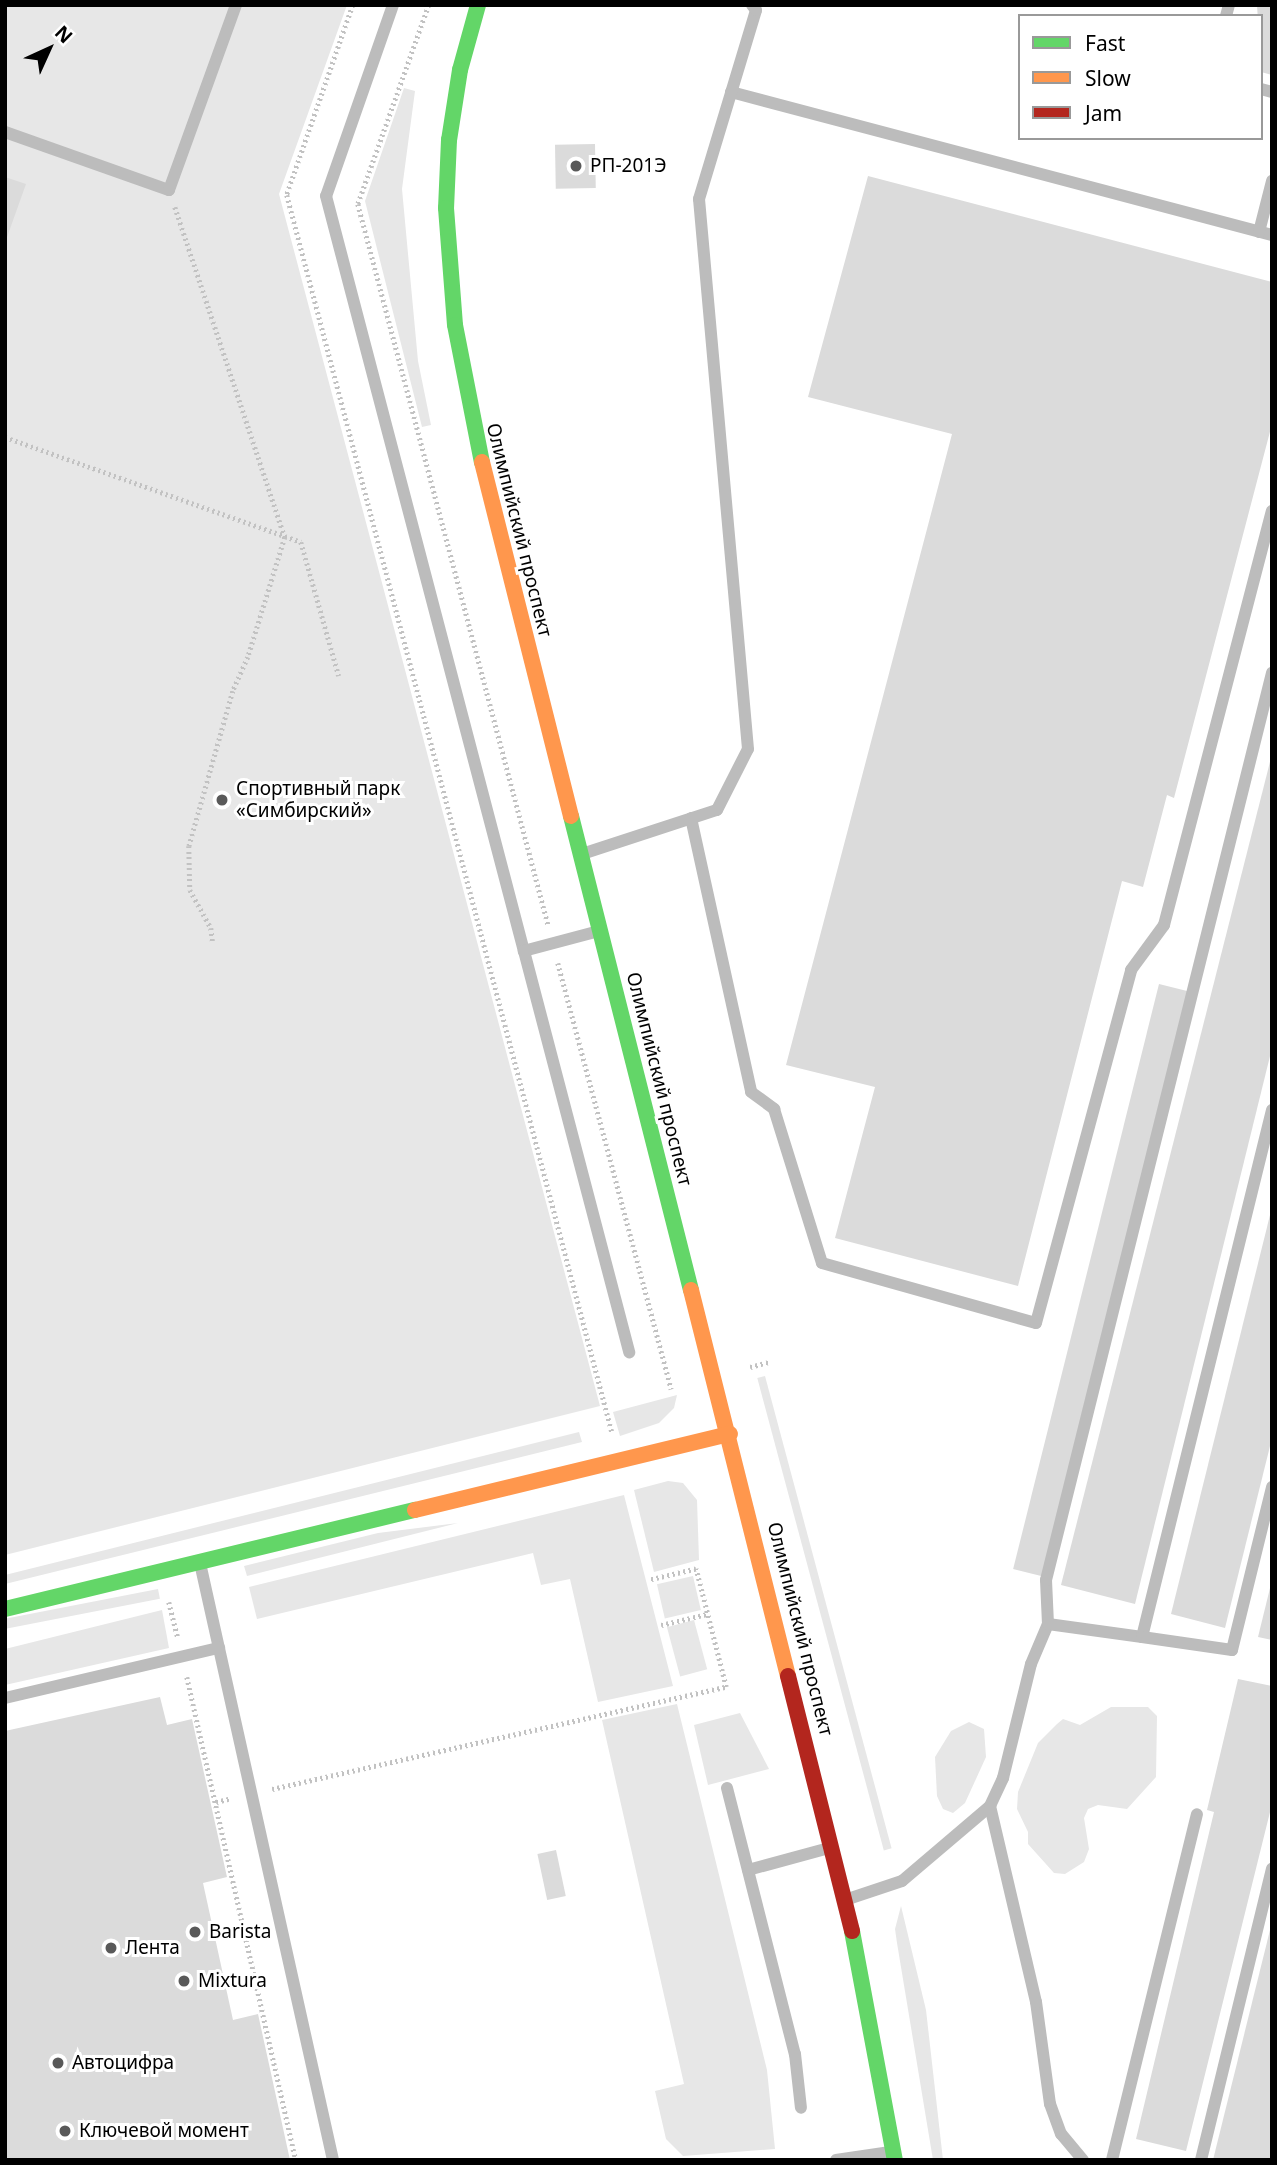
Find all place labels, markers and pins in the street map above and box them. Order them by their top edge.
place label: РП-201Э [590,155,666,177]
marker: РП-201Э [568,158,584,174]
place label: Спортивный парк «Симбирский» [236,778,400,822]
marker: Спортивный парк «Симбирский» [214,792,230,808]
place label: Barista [209,1921,271,1943]
marker: Barista [187,1924,203,1940]
place label: Лента [125,1937,180,1959]
marker: Лента [103,1940,119,1956]
place label: Mixtura [198,1970,267,1992]
marker: Mixtura [176,1973,192,1989]
place label: Автоцифра [72,2052,174,2074]
marker: Автоцифра [50,2055,66,2071]
place label: Ключевой момент [79,2120,249,2142]
marker: Ключевой момент [57,2123,73,2139]

